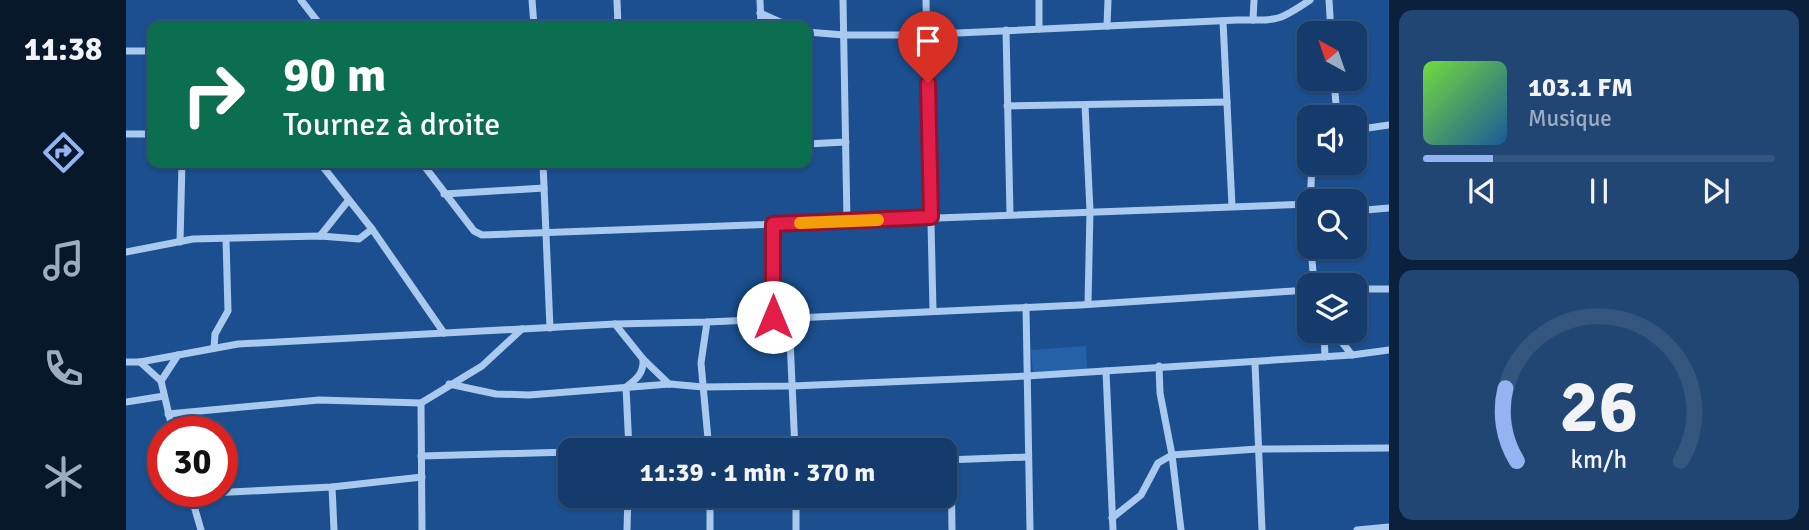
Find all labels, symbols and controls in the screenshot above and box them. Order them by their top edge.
pin [898,11,958,83]
north arrow [1297,21,1367,91]
map controls [1297,21,1367,343]
icon: arrive [909,22,947,60]
text: 11:38 [24,30,102,69]
text: 90 m [283,45,386,105]
icon: right [168,49,259,140]
text: 103.1 FM [1528,72,1633,104]
text: Musique [1528,104,1612,133]
text: Tournez à droite [283,105,500,144]
button: sound [1297,105,1367,175]
icon: directions [39,128,88,177]
icon: previous [1463,172,1501,210]
icon: pause [1580,172,1618,210]
icon: next [1697,172,1735,210]
button: search [1297,189,1367,259]
icon: music [39,236,88,285]
button: layers [1297,273,1367,343]
position arrow [736,280,810,354]
icon: phone [39,344,88,393]
text: 26 [1560,363,1638,452]
speed limit sign: 30 [147,416,238,507]
text: km/h [1571,444,1627,475]
icon: climate [39,452,88,501]
text: 11:39 · 1 min · 370 m [640,457,875,489]

